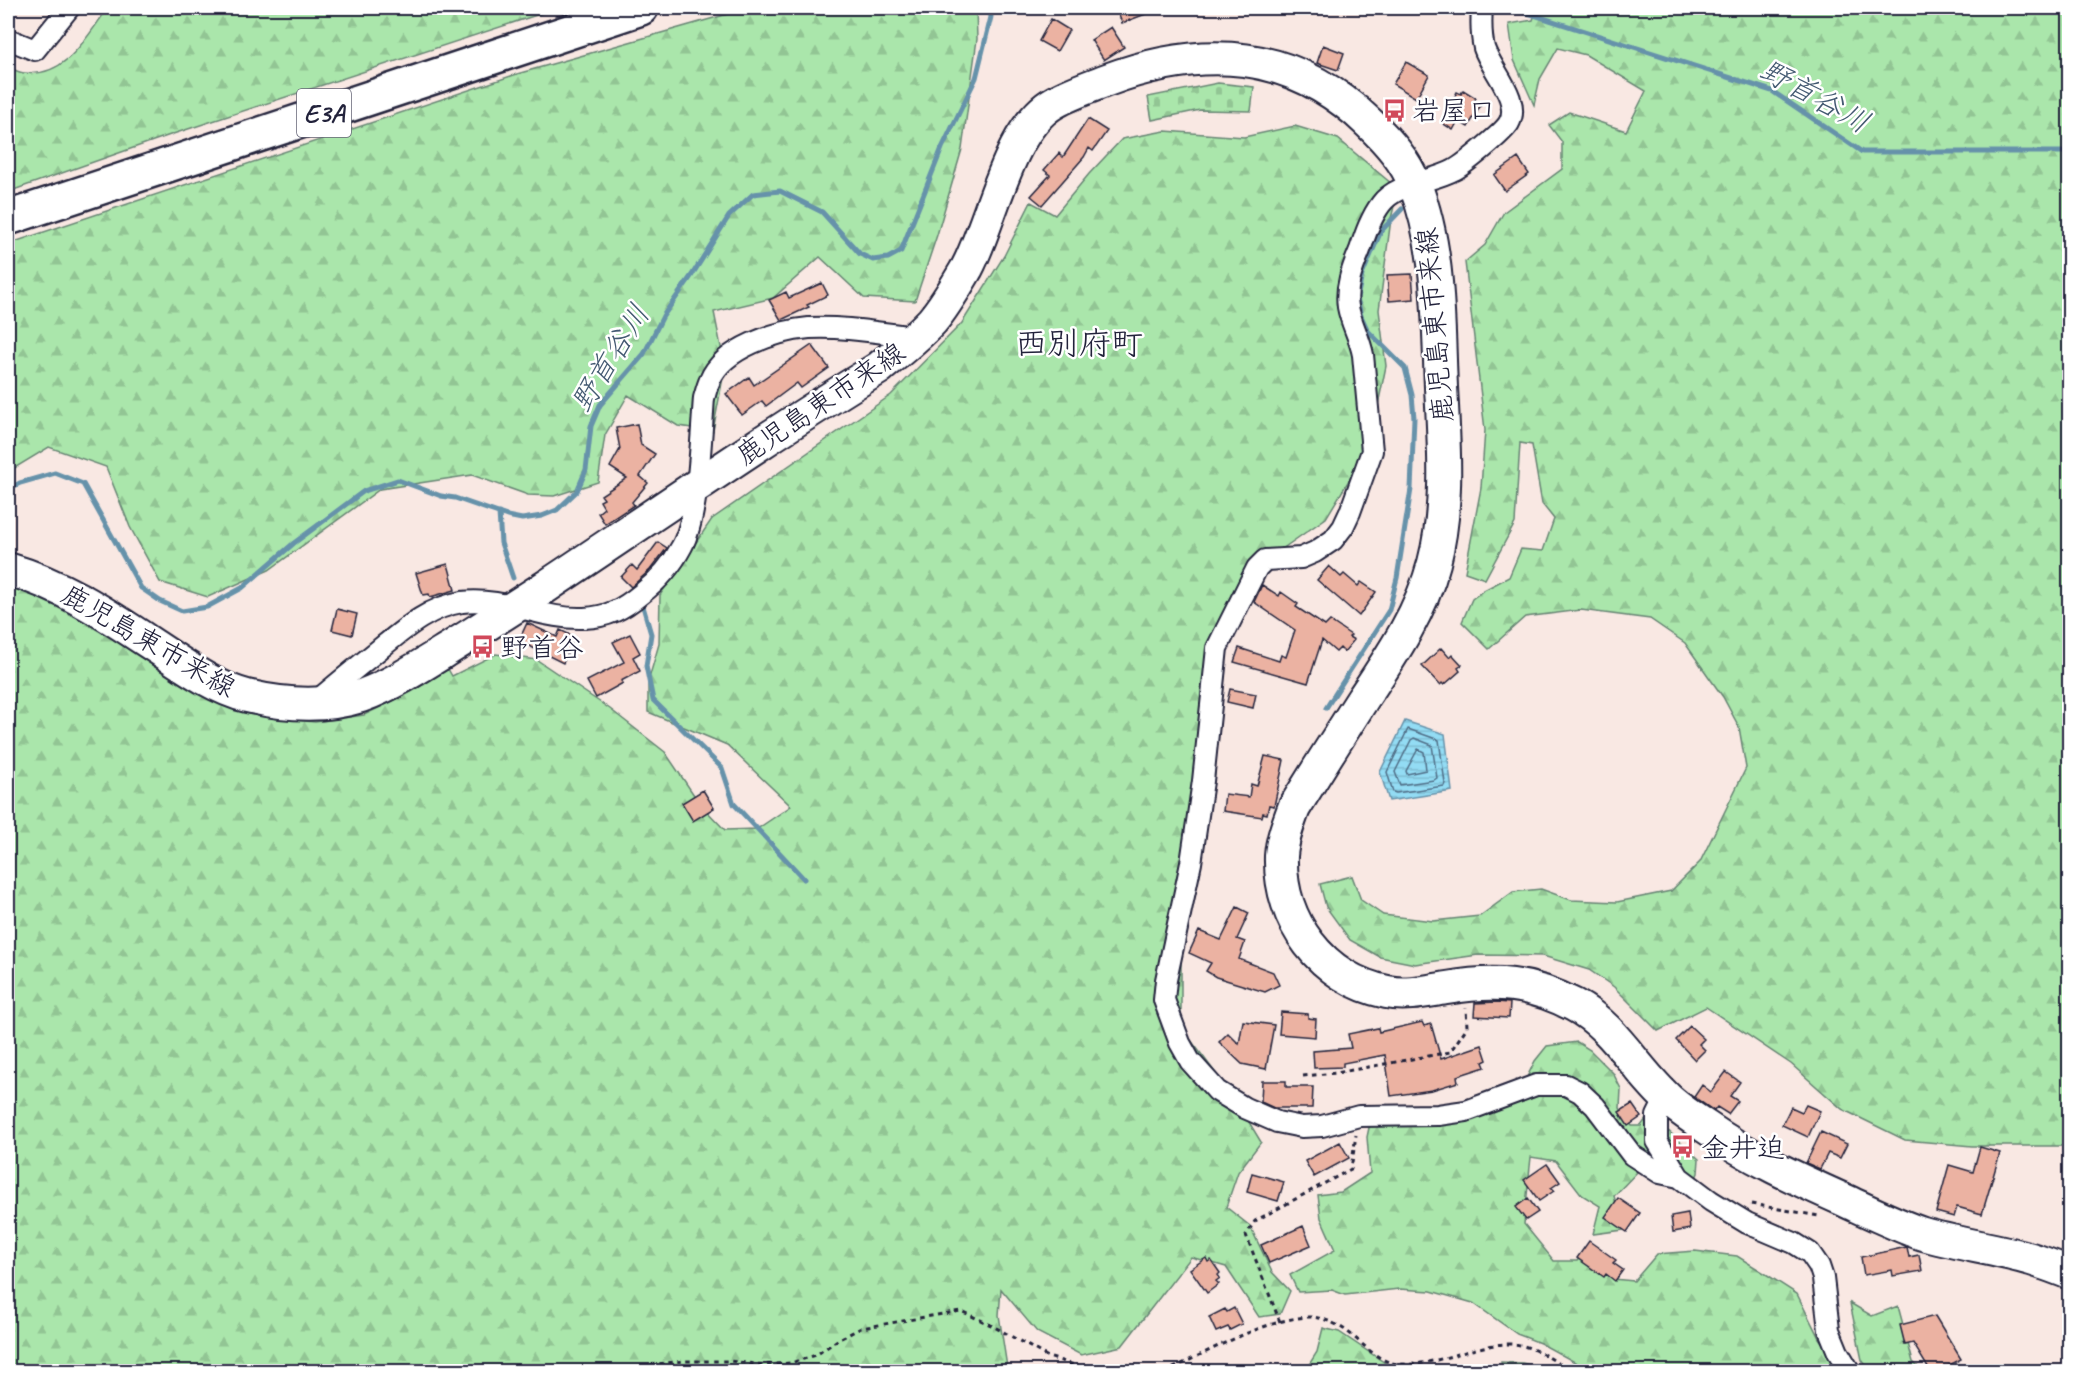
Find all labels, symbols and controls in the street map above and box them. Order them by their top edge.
water label: 野首谷川 [1753,50,1877,142]
road number: E3A [297,89,351,137]
place label: 岩屋口 [1412,93,1496,128]
bus stop icon: 岩屋口 [1381,97,1407,123]
street label: 鹿児島東市来線 [1409,226,1460,424]
water label: 野首谷川 [562,297,658,419]
district label: 西別府町 [1015,323,1143,364]
street label: 鹿児島東市来線 [729,334,911,473]
street label: 鹿児島東市来線 [55,576,242,705]
place label: 野首谷 [500,630,584,665]
bus stop icon: 野首谷 [469,634,495,660]
place label: 金井迫 [1701,1130,1785,1165]
bus stop icon: 金井迫 [1670,1134,1696,1160]

